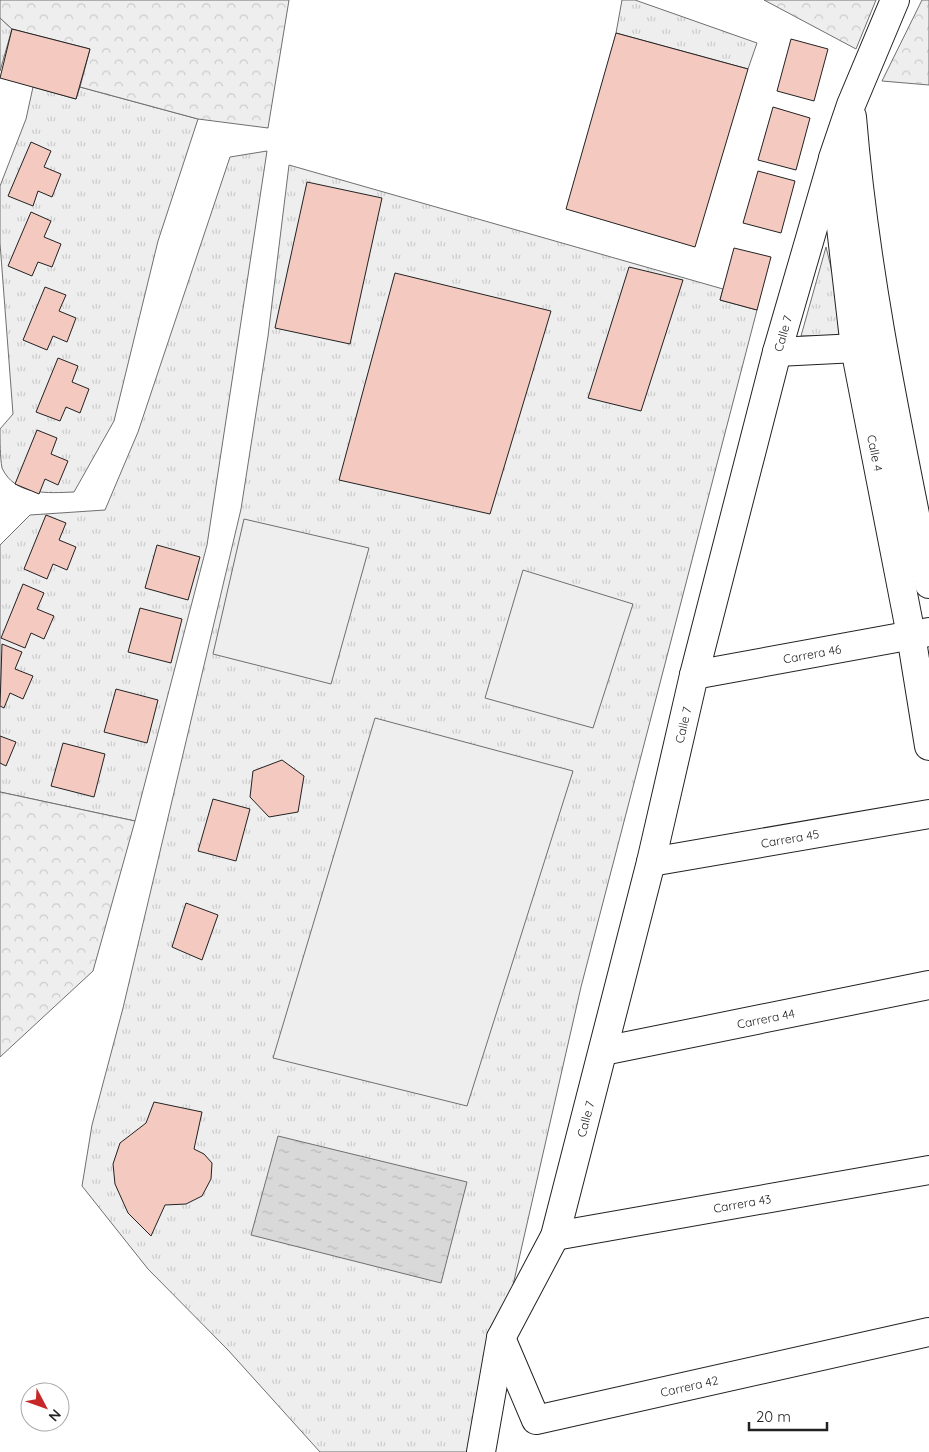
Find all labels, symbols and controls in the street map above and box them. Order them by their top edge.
street label: Calle 7 [770,314,795,353]
street label: Calle 4 [865,433,886,472]
street label: Carrera 46 [782,641,843,666]
street label: Calle 7 [671,705,694,744]
street label: Carrera 45 [760,826,820,850]
street label: Carrera 44 [735,1005,796,1031]
street label: Calle 7 [573,1099,597,1139]
street label: Carrera 43 [712,1191,772,1215]
street label: Carrera 42 [659,1372,720,1399]
north arrow [20,1382,70,1432]
scale bar [749,1400,826,1432]
text: N [45,1406,65,1425]
text: 20 m [756,1407,791,1426]

